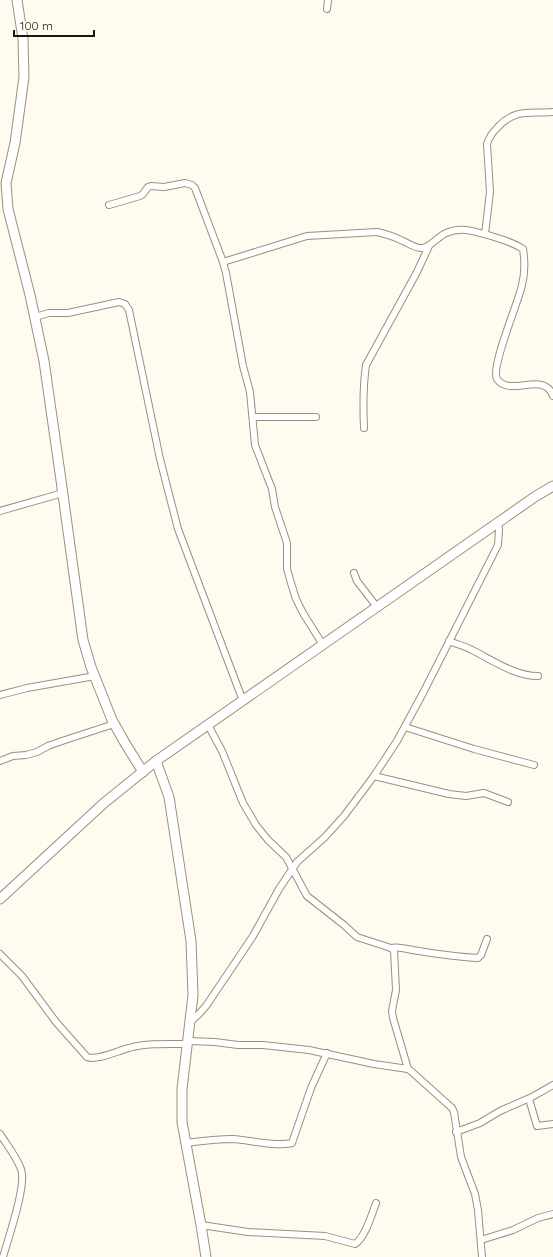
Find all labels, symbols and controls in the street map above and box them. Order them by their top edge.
scale bar [14,12,94,38]
text: 100 m [20,18,53,33]

